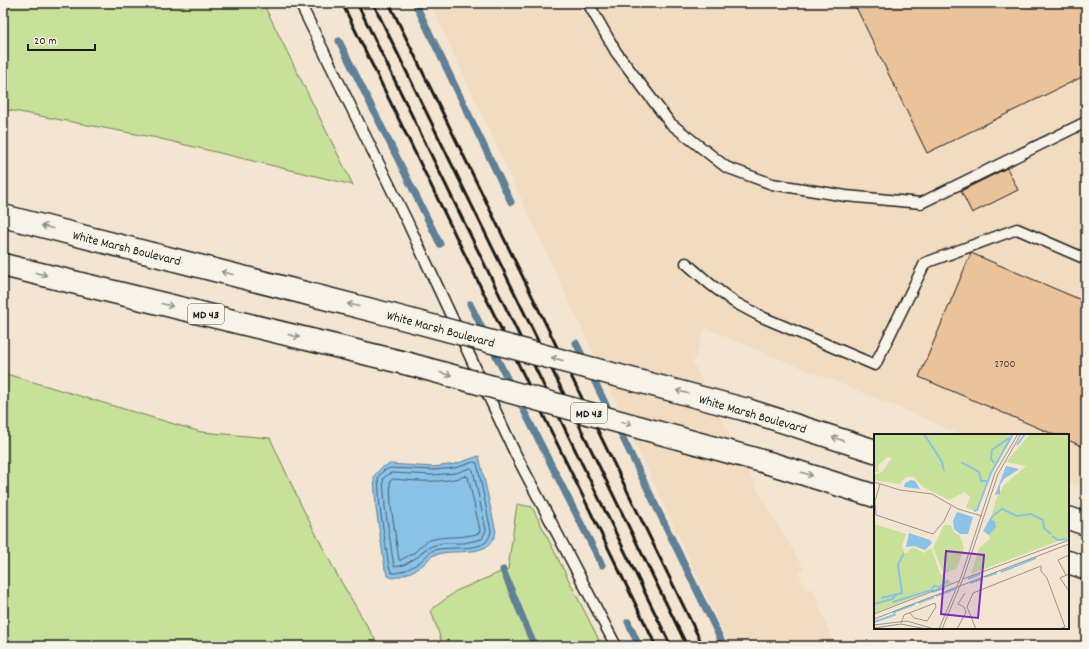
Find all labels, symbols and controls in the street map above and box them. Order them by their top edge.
scale bar [28,26,95,52]
text: 20 m [34,33,57,50]
one-way arrow [41,223,54,230]
street label: White Marsh Boulevard [70,227,183,272]
one-way arrow [221,269,234,276]
one-way arrow [34,271,47,279]
one-way arrow [347,301,360,308]
one-way arrow [160,302,173,309]
road number: MD 43 [188,304,224,324]
street label: White Marsh Boulevard [384,307,496,354]
one-way arrow [287,332,300,340]
one-way arrow [550,355,563,362]
house number: 2700 [994,357,1016,373]
one-way arrow [439,371,452,378]
one-way arrow [676,388,689,396]
street label: White Marsh Boulevard [696,391,808,440]
road number: MD 43 [571,403,607,423]
one-way arrow [619,420,632,428]
inset map [874,434,1069,629]
one-way arrow [832,435,845,442]
one-way arrow [800,471,813,478]

